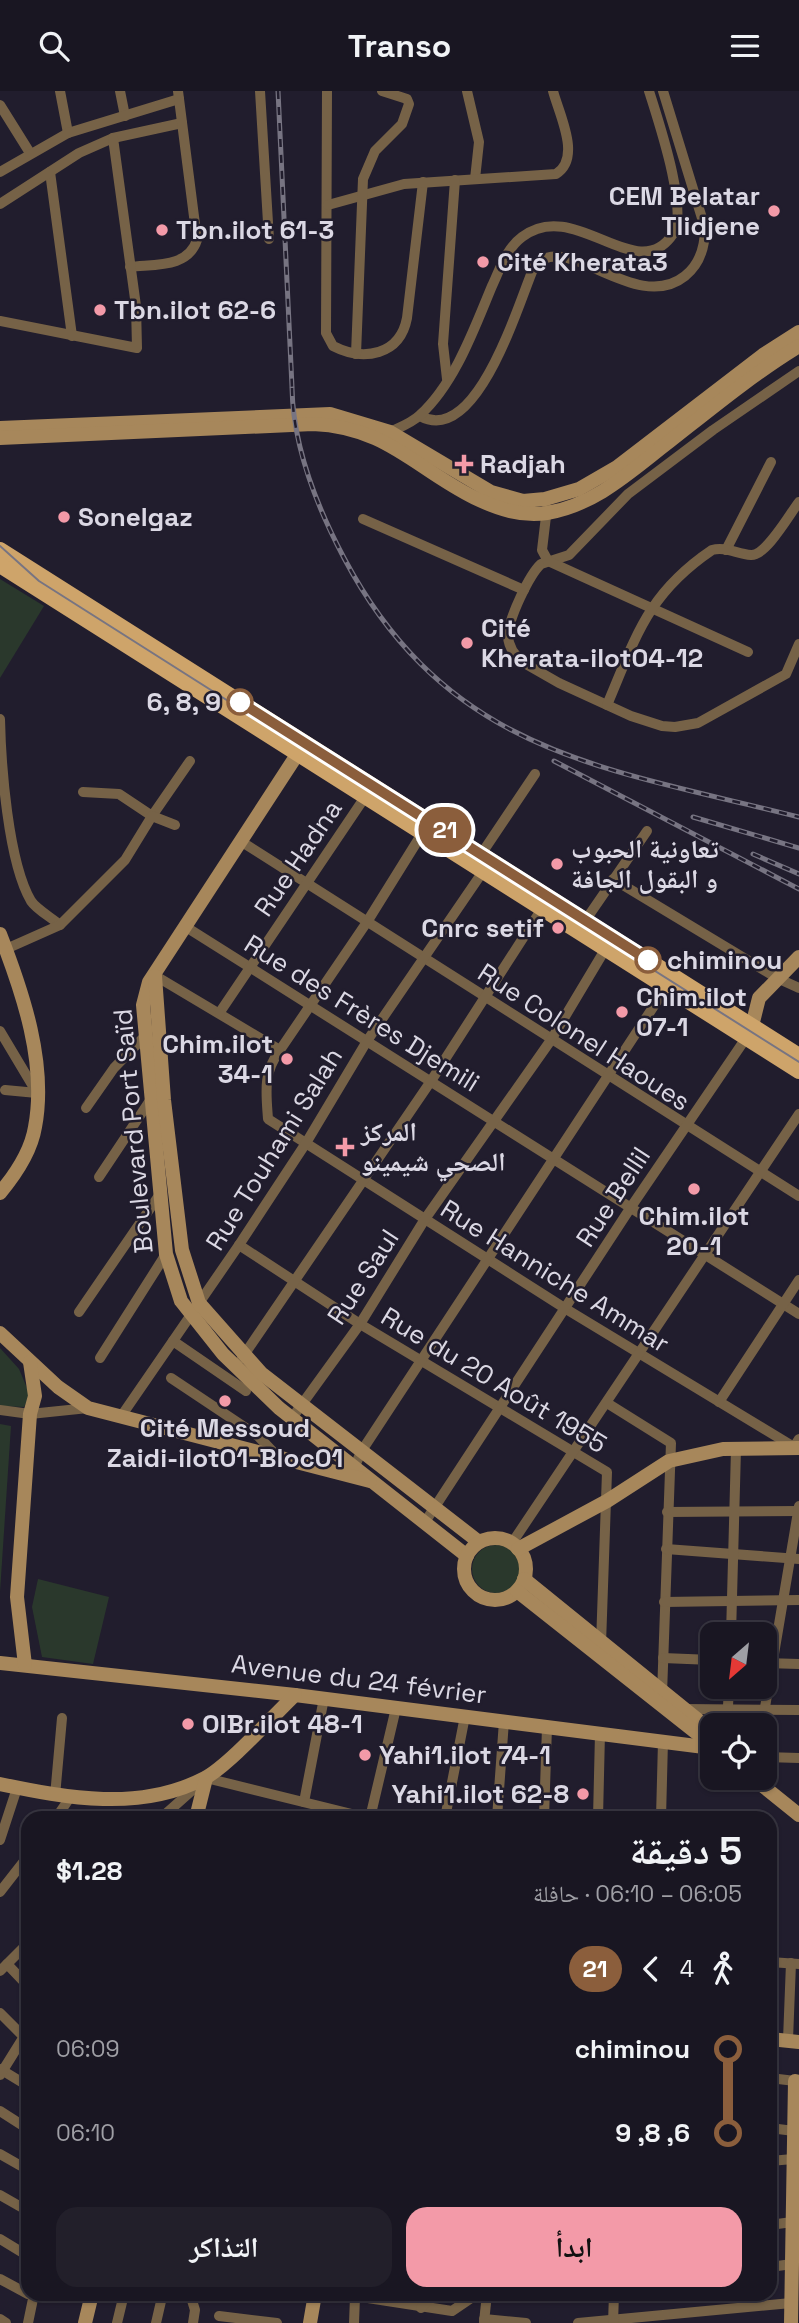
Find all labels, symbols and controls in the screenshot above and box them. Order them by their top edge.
text: Transo [348,26,451,66]
icon: search [35,27,73,65]
icon: menu [726,27,764,65]
place label: CEM Belatar Tlidjene [609,179,760,243]
marker: CEM Belatar Tlidjene [766,203,782,219]
place label: Tbn.ilot 61-3 [176,213,334,247]
marker: Tbn.ilot 61-3 [154,222,170,238]
place label: Cité Kherata3 [497,245,668,279]
marker: Cité Kherata3 [475,254,491,270]
place label: Tbn.ilot 62-6 [114,293,276,327]
marker: Tbn.ilot 62-6 [92,302,108,318]
place label: Radjah [480,447,566,481]
marker: Radjah [454,454,474,474]
place label: Sonelgaz [78,500,193,534]
marker: Sonelgaz [56,509,72,525]
place label: Cité Kherata-ilot04-12 [481,611,703,675]
marker: Cité Kherata-ilot04-12 [459,635,475,651]
place label: 6, 8, 9 [146,685,221,719]
marker: 6, 8, 9 [227,689,253,715]
street label: Rue Hadna [247,793,349,923]
line badge: 21 [414,807,476,853]
text: 21 [432,814,458,845]
place label: تعاونية الحبوب و البقول الجافة [571,832,719,896]
marker: تعاونية الحبوب و البقول الجافة [549,856,565,872]
place label: Cnrc setif [421,911,544,945]
marker: Cnrc setif [550,920,566,936]
street label: Rue des Frères Djemili [238,927,486,1099]
place label: chiminou [667,943,782,977]
marker: chiminou [635,947,661,973]
street label: Rue Colonel Haoues [471,956,697,1118]
place label: Chim.ilot 07-1 [636,980,747,1044]
marker: Chim.ilot 07-1 [614,1004,630,1020]
street label: Boulevard Port Saïd [105,1007,161,1255]
place label: Chim.ilot 34-1 [162,1027,273,1091]
street label: Rue Touhami Salah [198,1041,350,1257]
marker: Chim.ilot 34-1 [279,1051,295,1067]
place label: المركز الصحي شيمينو [360,1115,506,1182]
marker: المركز الصحي شيمينو [335,1137,355,1157]
street label: Rue Bellil [568,1141,658,1253]
marker: Chim.ilot 20-1 [686,1181,702,1197]
street label: Rue Hanniche Ammar [434,1192,676,1360]
place label: Chim.ilot 20-1 [639,1199,749,1263]
street label: Rue Saul [320,1223,406,1331]
street label: Rue du 20 Août 1955 [375,1299,613,1461]
marker: Cité Messoud Zaidi-ilot01-Bloc01 [217,1393,233,1409]
place label: Cité Messoud Zaidi-ilot01-Bloc01 [107,1411,343,1475]
north arrow [700,1622,777,1699]
map controls [700,1622,777,1790]
street label: Avenue du 24 février [229,1646,489,1712]
place label: OlBr.ilot 48-1 [202,1707,363,1741]
button: locate [700,1713,777,1790]
marker: OlBr.ilot 48-1 [180,1716,196,1732]
place label: Yahi1.ilot 74-1 [379,1738,551,1772]
marker: Yahi1.ilot 74-1 [357,1747,373,1763]
place label: Yahi1.ilot 62-8 [391,1777,569,1811]
marker: Yahi1.ilot 62-8 [575,1786,591,1802]
text: 5 دقيقة [630,1827,742,1875]
text: $1.28 [56,1854,122,1888]
text: 06:05 – 06:10 · حافلة [533,1879,742,1909]
icon: back [632,1950,670,1988]
icon: walk [704,1950,742,1988]
text: 21 [583,1953,608,1984]
text: 4 [680,1954,694,1984]
text: chiminou [575,2032,690,2066]
text: 06:09 [56,2034,119,2064]
text: 6, 8, 9 [615,2116,690,2150]
text: 06:10 [56,2118,115,2148]
button: التذاكر [56,2207,392,2287]
button: ابدأ [406,2207,742,2287]

